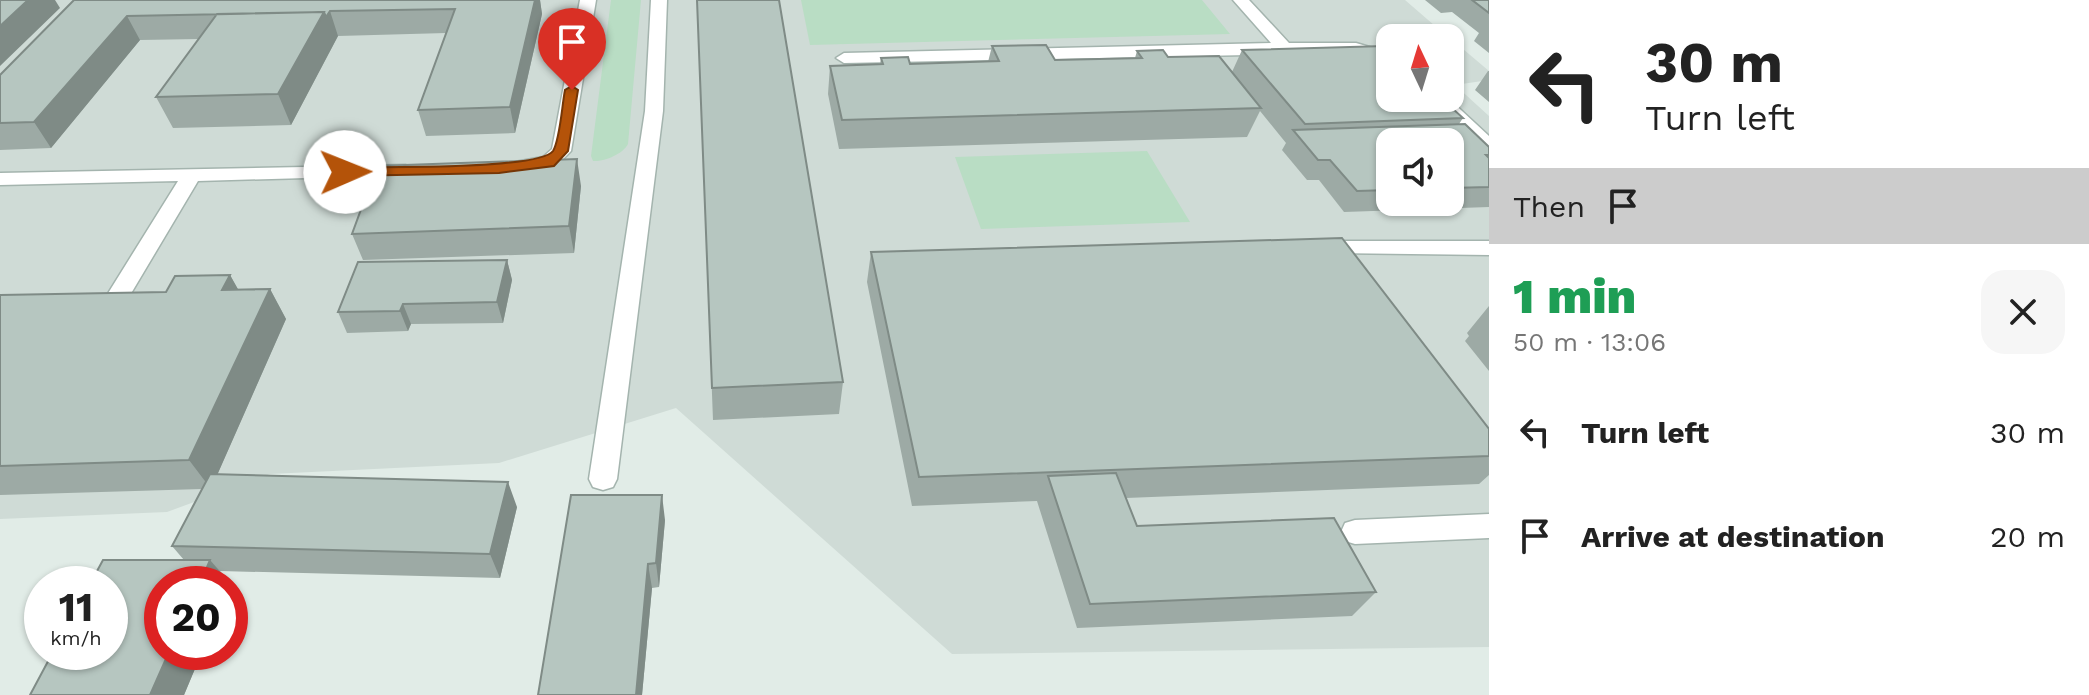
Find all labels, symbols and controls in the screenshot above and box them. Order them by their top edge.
pin [538,8,606,90]
icon: arrive [550,20,594,64]
north arrow [1376,24,1464,112]
map controls [1376,24,1464,216]
text: 30 m [1645,30,1783,96]
icon: left [1513,32,1617,136]
text: Turn left [1645,97,1795,139]
button: sound [1376,128,1464,216]
position arrow [303,130,387,214]
icon: arrive [1601,184,1645,228]
text: Then [1513,189,1585,224]
text: 1 min [1513,268,1636,325]
button: close [1981,270,2065,354]
text: 50 m · 13:06 [1513,327,1666,357]
icon: left [1513,410,1557,454]
text: Turn left [1581,415,1709,450]
text: 30 m [1990,415,2065,450]
icon: arrive [1513,514,1557,558]
text: Arrive at destination [1581,519,1885,554]
text: 20 m [1990,519,2065,554]
speed limit sign: 20 [144,566,248,670]
text: 11 [59,584,93,631]
text: km/h [50,626,102,650]

